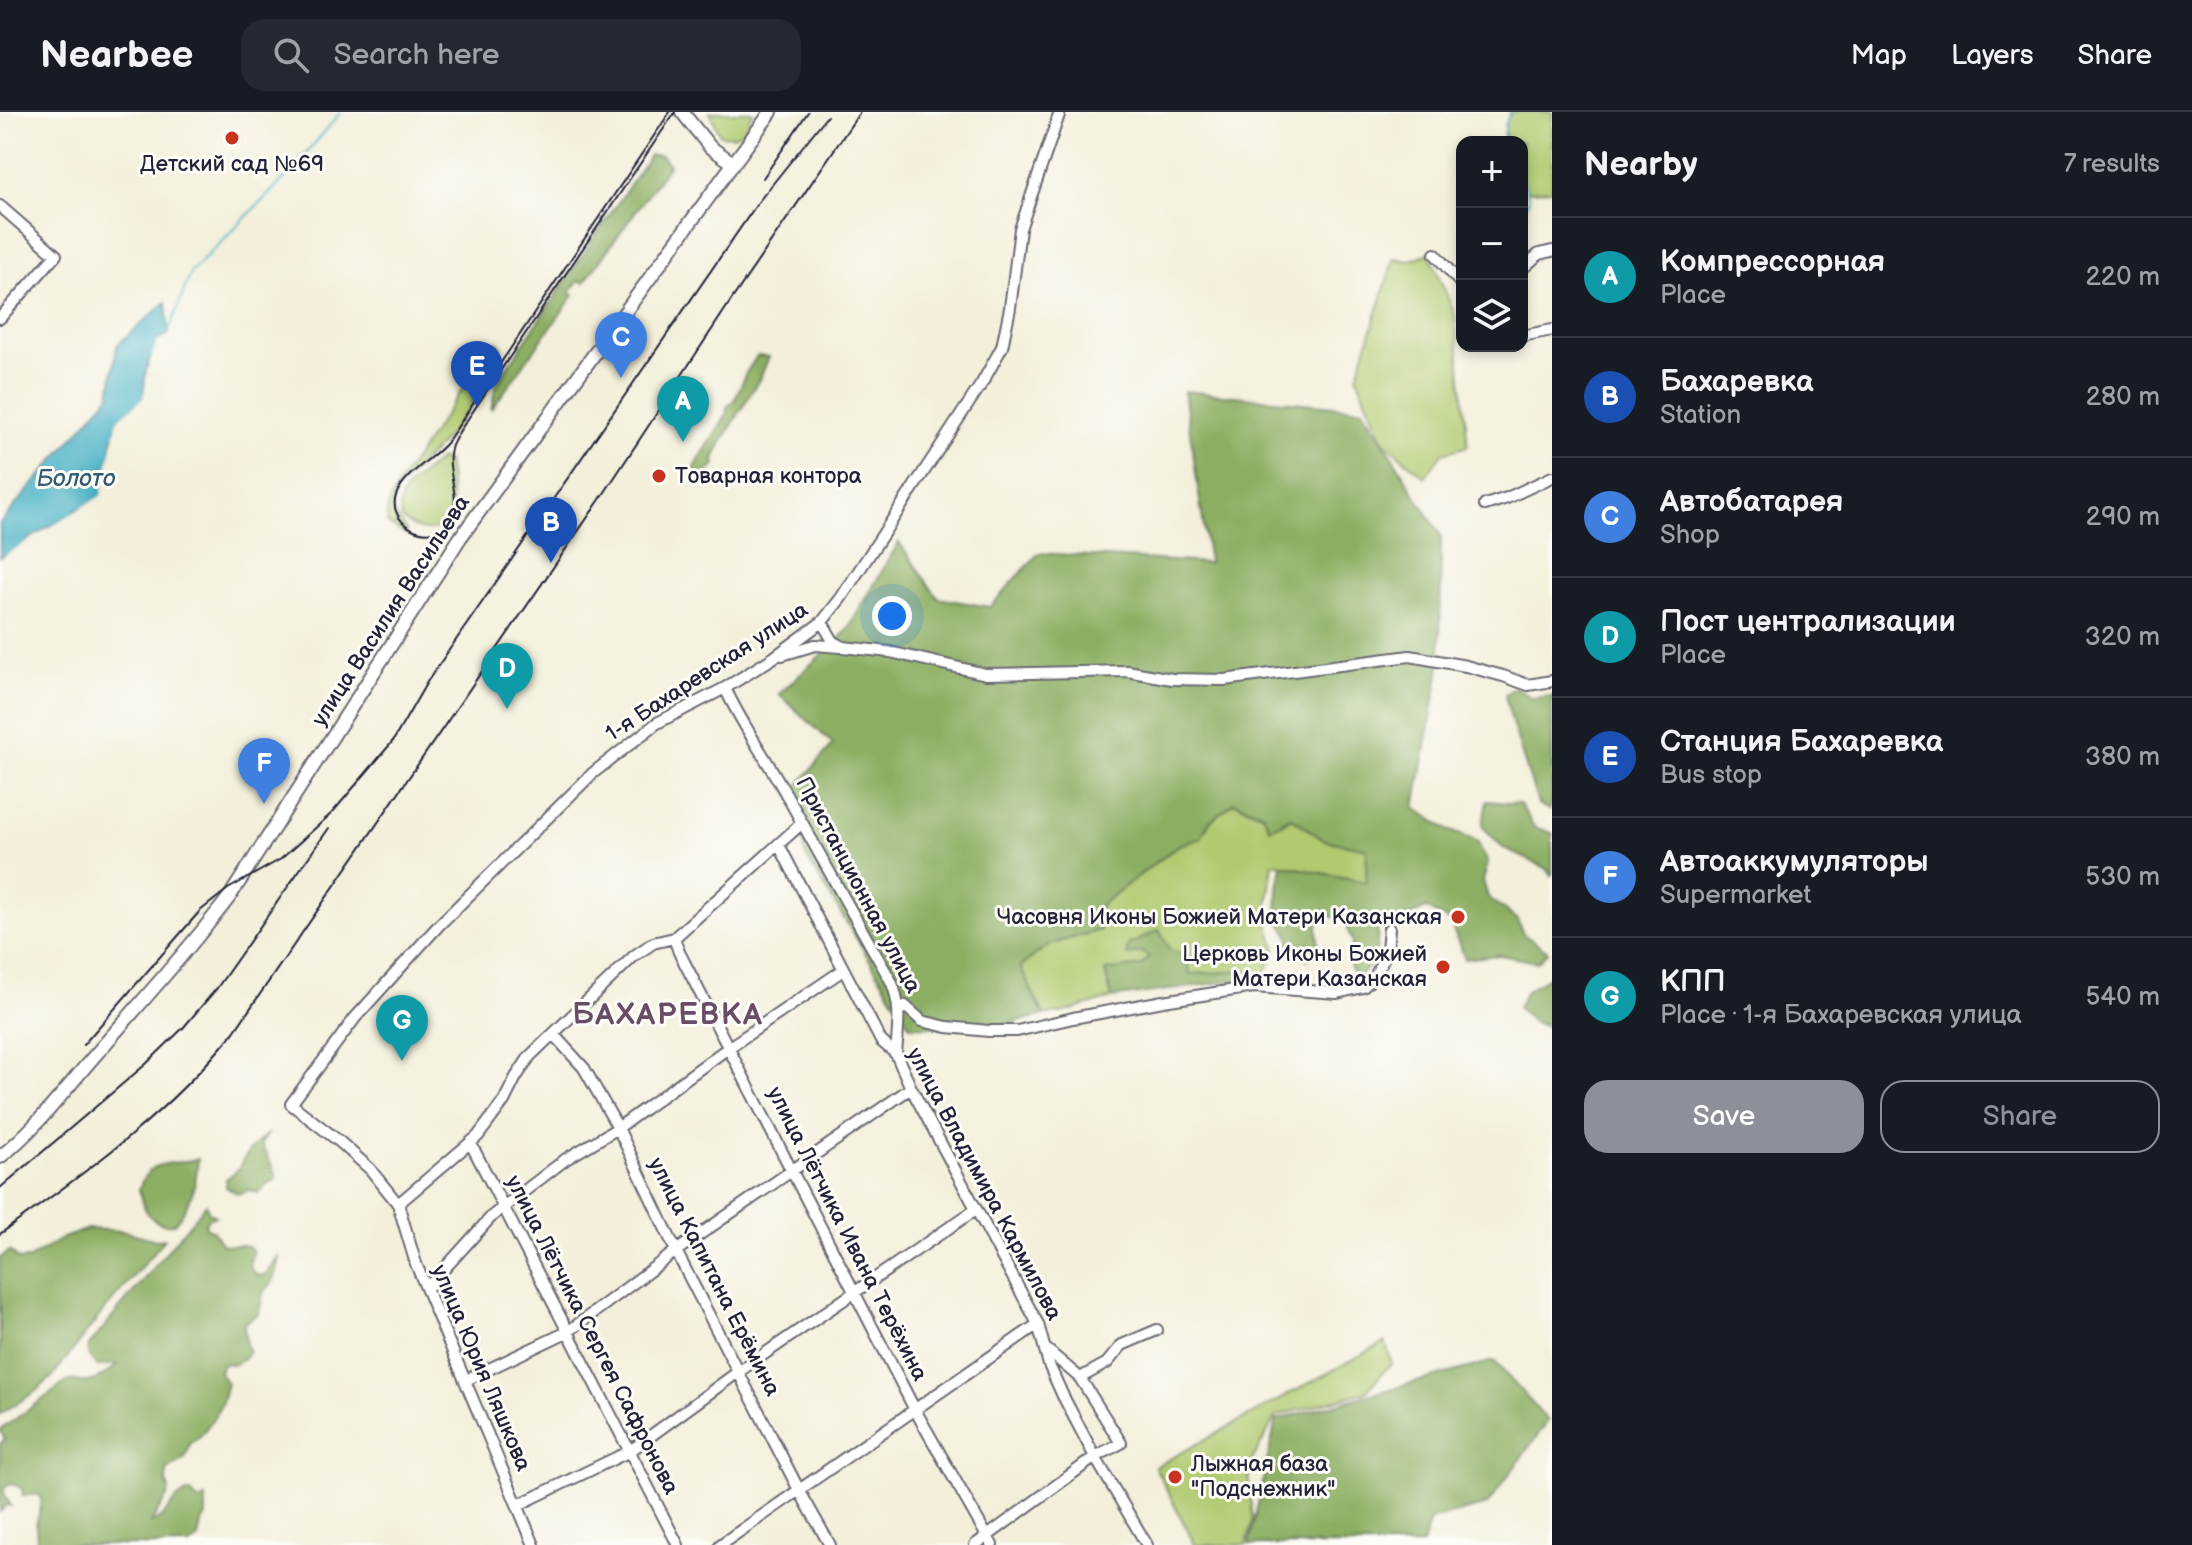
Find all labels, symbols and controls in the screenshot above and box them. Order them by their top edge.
search box [241,19,801,91]
text: Nearbee [40,33,193,78]
icon: search [269,33,313,77]
text: Search here [333,37,500,73]
text: Map [1851,39,1907,72]
text: Layers [1951,39,2034,72]
text: Share [2078,39,2152,72]
marker: Детский сад №69 [223,129,241,147]
map controls [1456,136,1528,352]
button: + [1456,136,1528,208]
text: Nearby [1584,144,1698,185]
text: 7 results [2064,149,2160,180]
place label: Детский сад №69 [140,151,324,178]
button: − [1456,208,1528,280]
text: Компрессорная [1660,244,1885,280]
text: A [1602,262,1618,293]
text: 220 m [2086,262,2160,293]
button: layers [1456,280,1528,352]
text: Place [1660,280,1726,311]
pin: C [595,312,647,378]
pin: E [451,341,503,407]
text: Бахаревка [1660,364,1813,400]
pin: A [657,376,709,442]
text: B [1601,382,1619,413]
text: 280 m [2086,382,2160,413]
text: Station [1660,400,1741,431]
place label: Товарная контора [675,463,862,490]
water label: Болото [36,464,116,493]
marker: Товарная контора [650,467,668,485]
text: Автобатарея [1660,484,1843,520]
street label: улица Василия Васильева [306,490,476,732]
pin: B [525,497,577,563]
text: C [1601,502,1619,533]
text: 290 m [2086,502,2160,533]
text: Shop [1660,520,1720,551]
street label: 1-я Бахаревская улица [601,596,813,748]
your location [872,596,912,636]
text: Пост централизации [1660,604,1956,640]
text: D [1601,622,1619,653]
text: 320 m [2085,622,2160,653]
text: Place [1660,640,1726,671]
pin: D [481,643,533,709]
text: Станция Бахаревка [1660,724,1943,760]
pin: F [238,738,290,804]
text: E [1602,742,1618,773]
text: 380 m [2085,742,2160,773]
text: Bus stop [1660,760,1762,791]
street label: Пристанционная улица [790,772,926,998]
text: Автоаккумуляторы [1660,844,1928,880]
text: F [1602,862,1618,893]
text: 530 m [2085,862,2160,893]
text: Supermarket [1660,880,1811,911]
place label: Часовня Иконы Божией Матери Казанская [997,904,1442,931]
marker: Часовня Иконы Божией Матери Казанская [1449,908,1467,926]
place label: Церковь Иконы Божией Матери Казанская [1182,941,1427,993]
marker: Церковь Иконы Божией Матери Казанская [1434,958,1452,976]
text: КПП [1660,964,1726,1000]
text: G [1600,982,1620,1013]
text: 540 m [2085,982,2160,1013]
pin: G [376,995,428,1061]
district label: БАХАРЕВКА [572,997,764,1033]
text: Place · 1-я Бахаревская улица [1660,1000,2022,1031]
street label: улица Владимира Кармилова [901,1043,1067,1325]
button: Save [1584,1080,1864,1153]
button: Share [1880,1080,2160,1153]
street label: улица Лётчика Ивана Терёхина [761,1082,933,1386]
street label: улица Капитана Ерёмина [642,1153,786,1401]
street label: улица Лётчика Сергея Сафронова [500,1171,684,1499]
street label: улица Юрия Ляшкова [425,1261,537,1475]
place label: Лыжная база "Подснежник" [1190,1451,1335,1503]
marker: Лыжная база "Подснежник" [1166,1468,1184,1486]

